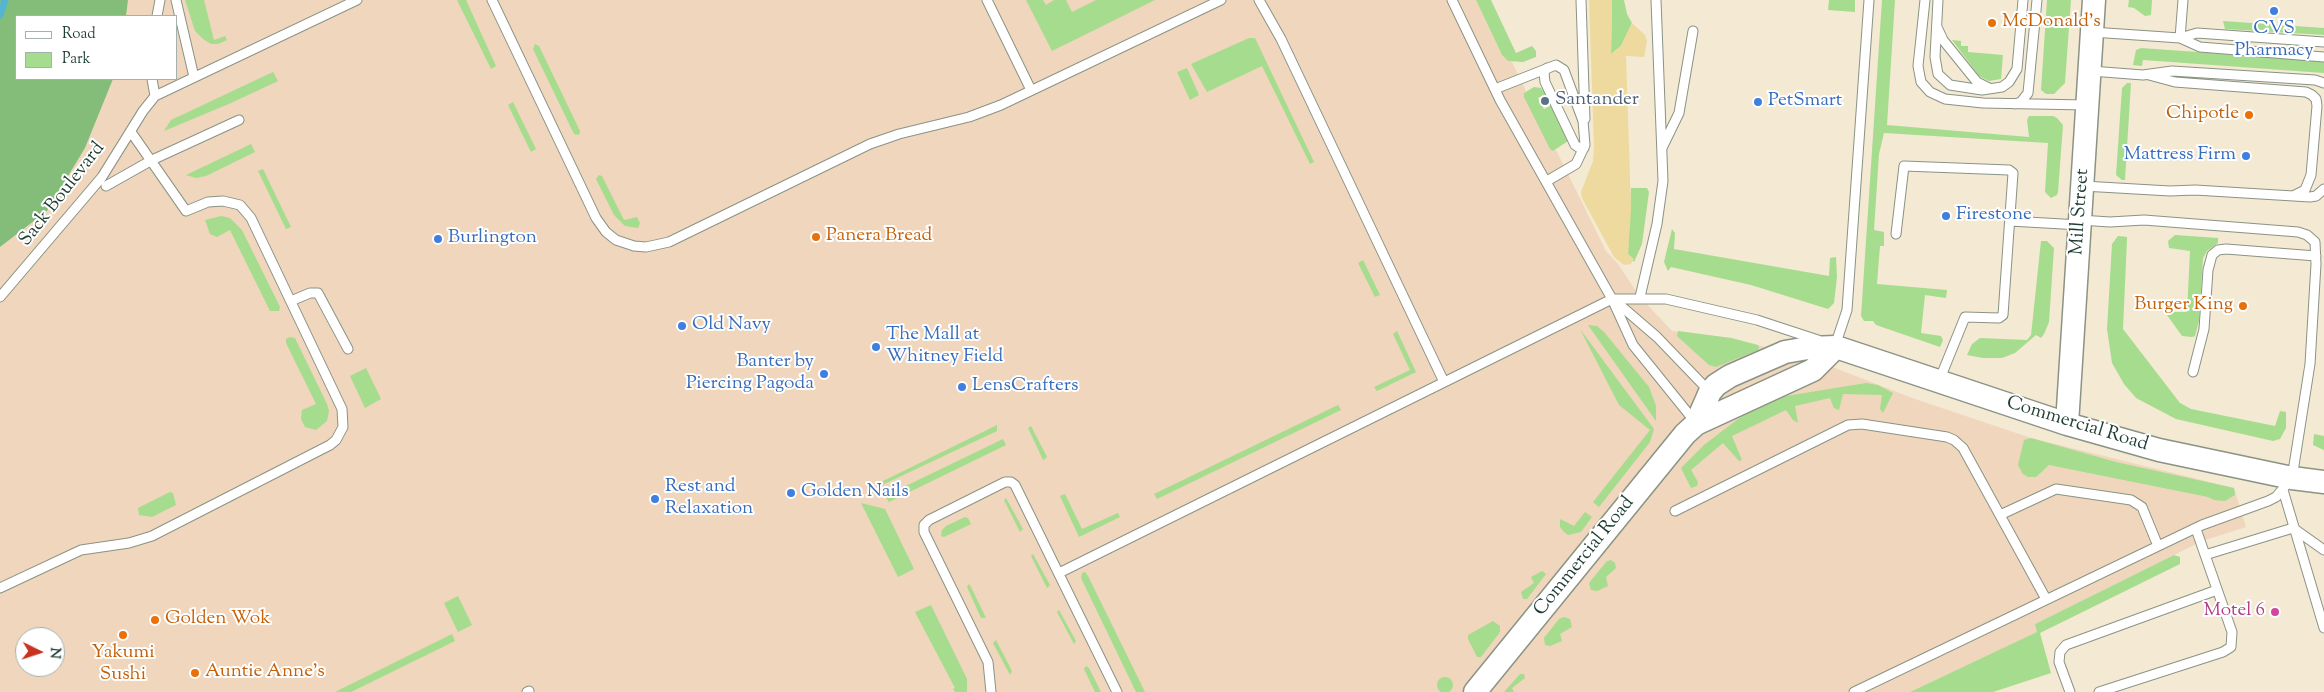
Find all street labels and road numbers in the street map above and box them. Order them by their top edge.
street label: Sack Boulevard [15,138,111,252]
street label: Mill Street [2067,168,2095,256]
street label: Commercial Road [2003,393,2151,457]
street label: Commercial Road [1530,493,1640,621]

